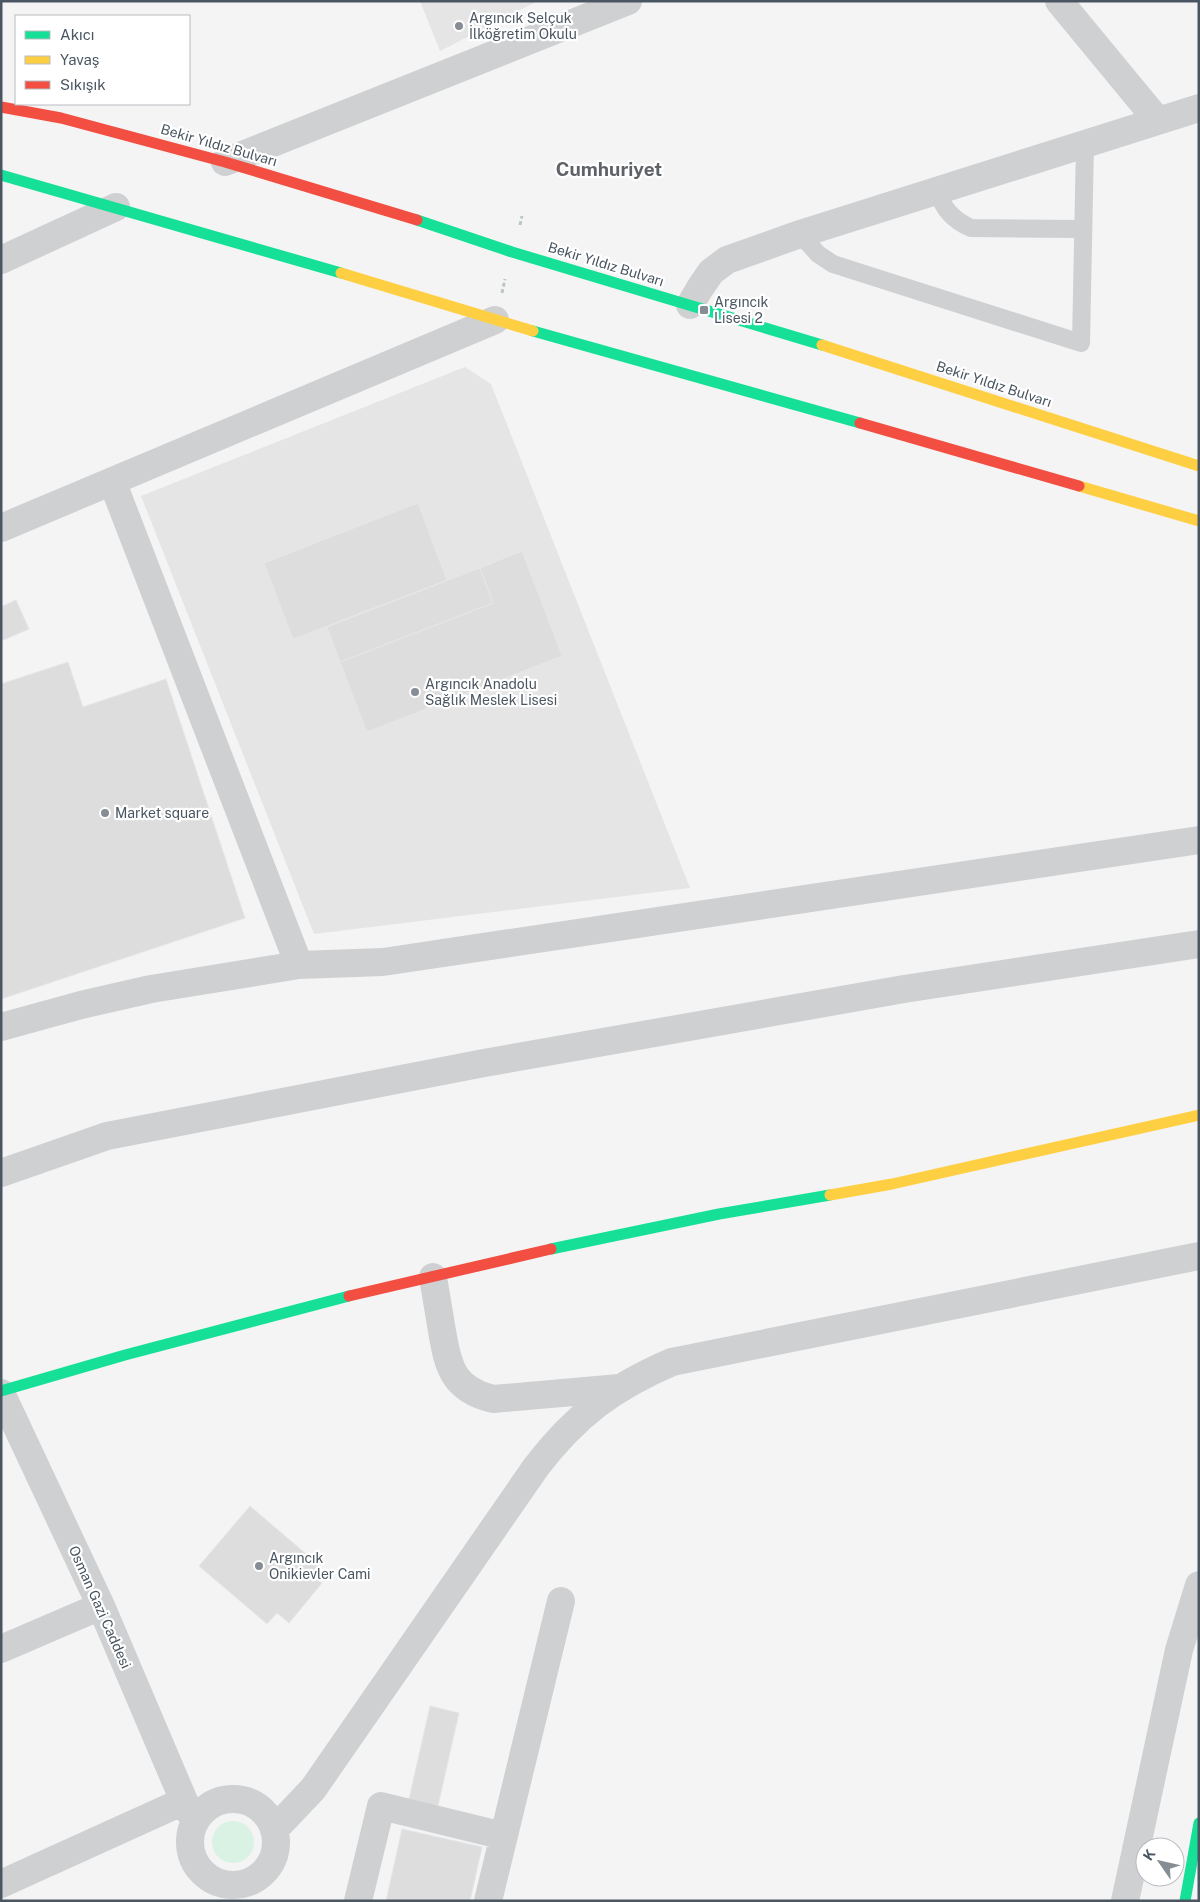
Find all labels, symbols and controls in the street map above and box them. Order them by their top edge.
place label: Argıncık Selçuk İlköğretim Okulu [469,10,577,42]
legend [15,15,190,105]
marker: Argıncık Selçuk İlköğretim Okulu [453,20,465,32]
text: Akıcı [60,26,94,43]
text: Yavaş [60,51,99,68]
text: Sıkışık [60,76,106,93]
street label: Bekir Yıldız Bulvarı [159,121,279,169]
district label: Cumhuriyet [556,158,662,180]
street label: Bekir Yıldız Bulvarı [546,239,666,289]
place label: Argıncık Lisesi 2 [714,294,768,326]
marker: Argıncık Lisesi 2 [698,304,710,316]
street label: Bekir Yıldız Bulvarı [934,358,1054,410]
place label: Argıncık Anadolu Sağlık Meslek Lisesi [425,676,557,708]
marker: Argıncık Anadolu Sağlık Meslek Lisesi [409,686,421,698]
place label: Market square [115,805,209,821]
marker: Market square [99,807,111,819]
street label: Osman Gazi Caddesi [66,1543,134,1671]
place label: Argıncık Onikievler Cami [269,1550,371,1582]
marker: Argıncık Onikievler Cami [253,1560,265,1572]
north arrow [1135,1837,1185,1887]
text: K [1140,1846,1159,1863]

